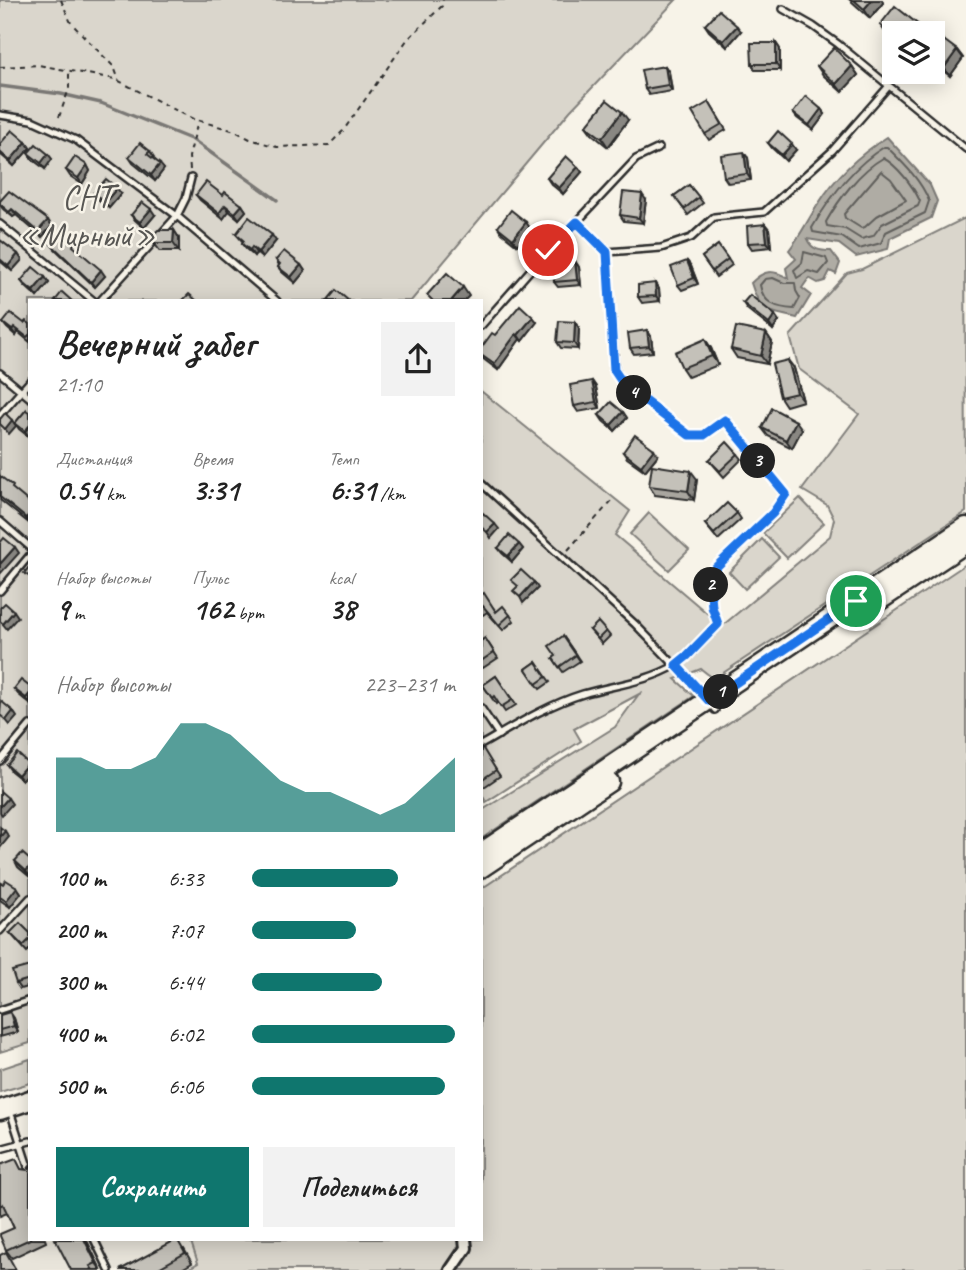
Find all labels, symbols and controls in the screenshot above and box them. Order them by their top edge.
map controls [882,21,945,84]
button: layers [882,21,945,84]
park label: СНТ «Мирный» [18,176,156,256]
pin [518,220,578,280]
icon: check [529,231,567,269]
text: Вечерний забег [56,320,255,367]
button: share [381,322,455,396]
text: 21:10 [56,370,102,399]
pin: 4 [616,376,652,410]
text: 4 [629,380,638,404]
pin: 3 [740,444,776,478]
text: Дистанция [56,447,132,471]
text: Время [192,447,232,471]
text: Темп [329,447,359,471]
text: 3 [753,448,762,472]
text: 0.54 [56,471,102,509]
text: 3:31 [192,471,239,509]
text: 6:31 [329,471,376,509]
text: km [102,482,125,506]
text: /km [376,482,405,506]
text: Набор высоты [56,566,150,590]
text: Пульс [192,566,229,590]
text: kcal [329,566,354,590]
pin: 2 [694,568,728,602]
pin [826,571,886,631]
text: 2 [706,572,715,596]
icon: arrive [837,582,875,620]
text: 9 [56,590,69,628]
text: 162 [192,590,233,628]
text: 38 [329,590,356,628]
text: m [69,601,84,625]
text: bpm [233,601,264,625]
text: Набор высоты [56,670,170,699]
text: 223–231 m [364,670,455,699]
pin: 1 [704,674,738,710]
text: 1 [716,679,725,703]
text: 100 m [56,864,106,893]
text: 6:33 [168,864,204,893]
text: 200 m [56,916,106,945]
text: 7:07 [168,916,204,945]
text: 300 m [56,968,106,997]
text: 6:44 [168,968,204,997]
text: 400 m [56,1020,106,1049]
text: 6:02 [168,1020,204,1049]
text: 500 m [56,1072,105,1101]
text: 6:06 [168,1072,204,1101]
button: Сохранить [56,1147,249,1227]
button: Поделиться [263,1147,455,1227]

